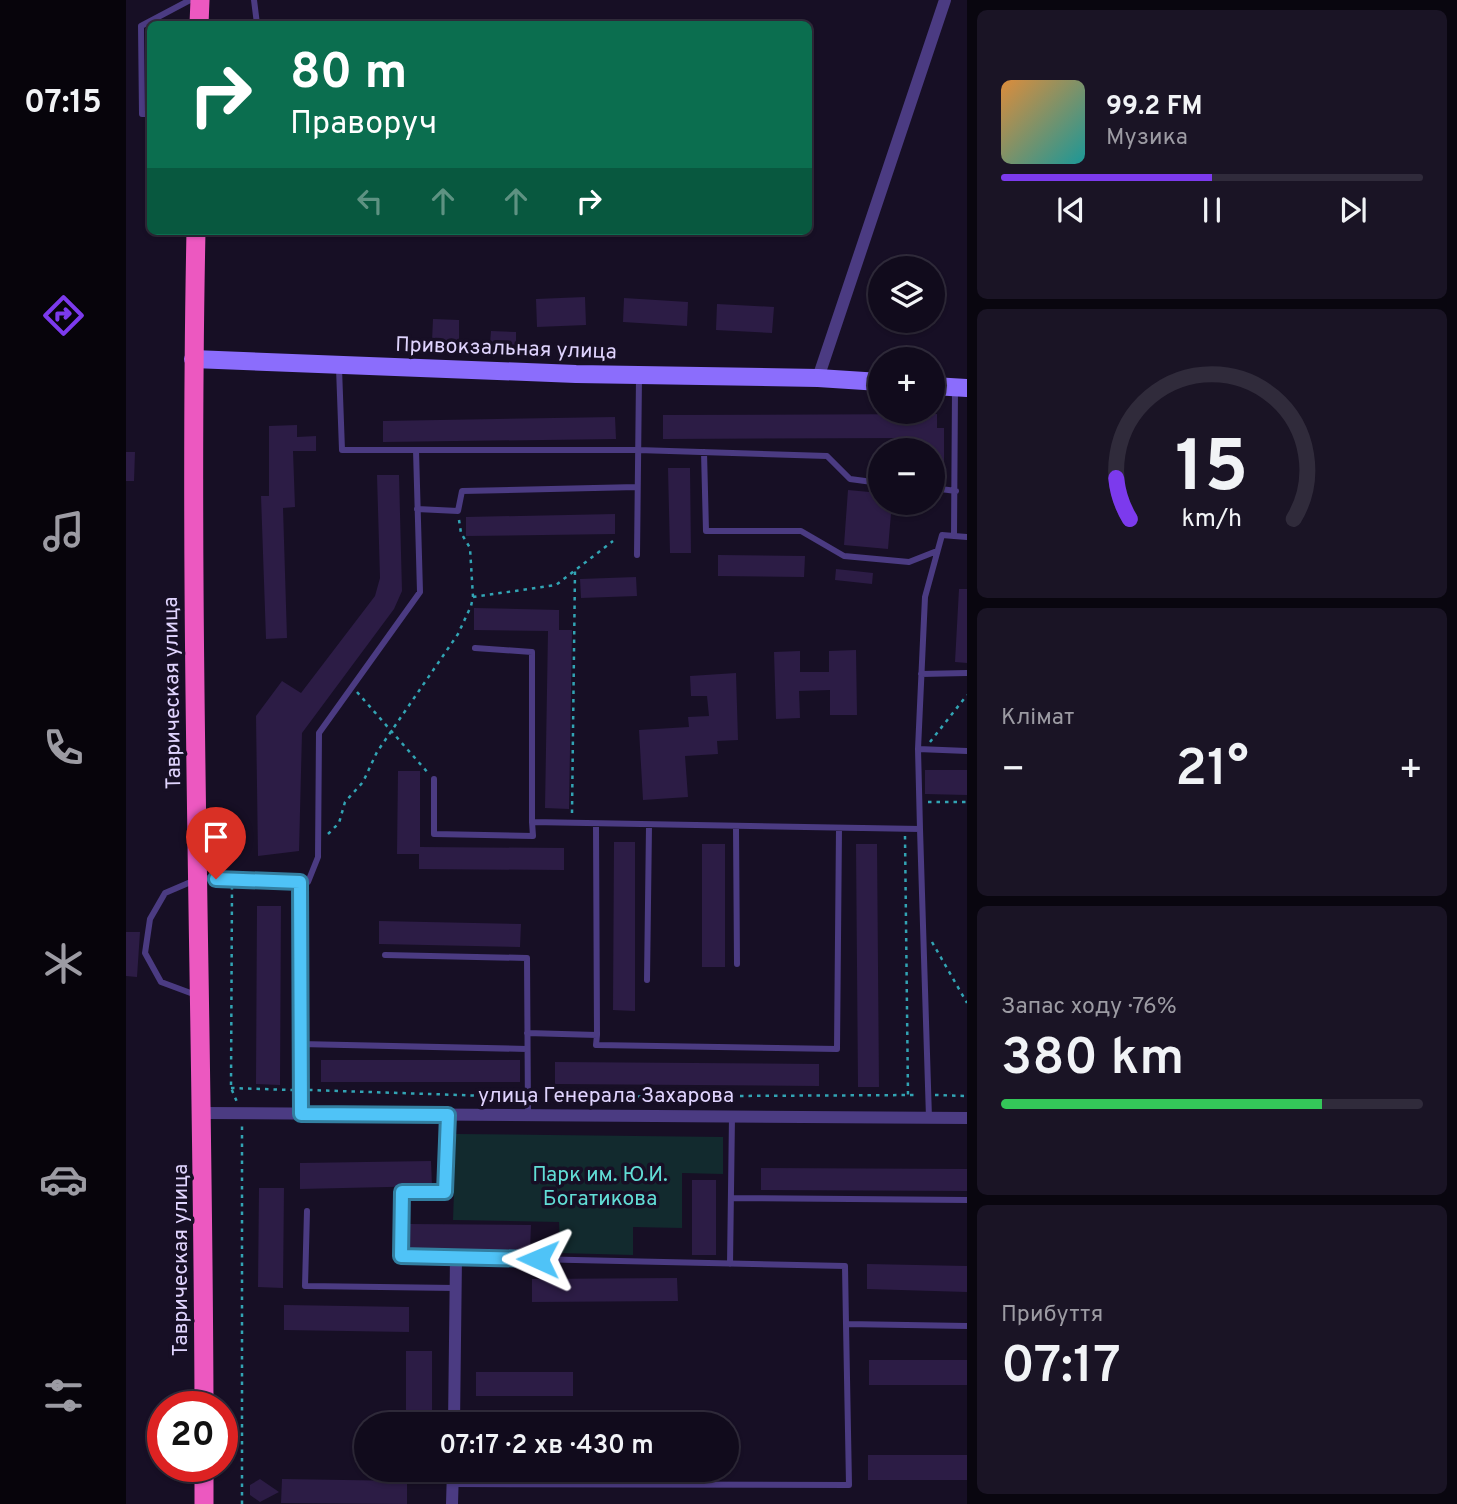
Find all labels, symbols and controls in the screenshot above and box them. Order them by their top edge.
text: 80 m [290,44,407,106]
icon: right [175,49,266,140]
text: 07:15 [24,84,102,124]
text: 99.2 FM [1106,91,1203,124]
text: Праворуч [290,105,437,145]
text: Музика [1106,124,1188,153]
icon: left [351,182,389,220]
icon: ahead [424,182,462,220]
icon: ahead [497,182,535,220]
icon: right [570,182,608,220]
icon: previous [1052,191,1090,229]
icon: pause [1193,191,1231,229]
icon: next [1334,191,1372,229]
map controls [868,256,945,515]
button: layers [868,256,945,333]
icon: directions [39,291,88,340]
street label: Привокзальная улица [395,332,617,366]
button: + [868,347,945,424]
text: 15 [1175,426,1249,518]
button: − [868,438,945,515]
text: km/h [1182,504,1242,536]
icon: music [39,507,88,556]
street label: Таврическая улица [158,596,188,790]
text: Клімат [1001,704,1074,733]
icon: phone [39,723,88,772]
text: 21° [1175,738,1249,804]
text: − [1001,747,1026,796]
text: + [1398,747,1423,796]
pin [186,807,246,879]
icon: arrive [197,818,235,856]
icon: climate [39,939,88,988]
text: Запас ходу · 76% [1001,993,1177,1022]
text: 380 km [1001,1027,1184,1093]
street label: улица Генерала Захарова [478,1083,734,1110]
icon: car [39,1155,88,1204]
park label: Парк им. Ю.И. Богатикова [532,1162,668,1213]
street label: Таврическая улица [168,1164,195,1356]
position arrow [501,1222,575,1296]
text: Прибуття [1001,1301,1103,1330]
text: 07:17 [1001,1335,1121,1401]
icon: filters [39,1371,88,1420]
speed limit sign: 20 [147,1391,238,1482]
text: 07:17 · 2 хв · 430 m [439,1430,654,1463]

